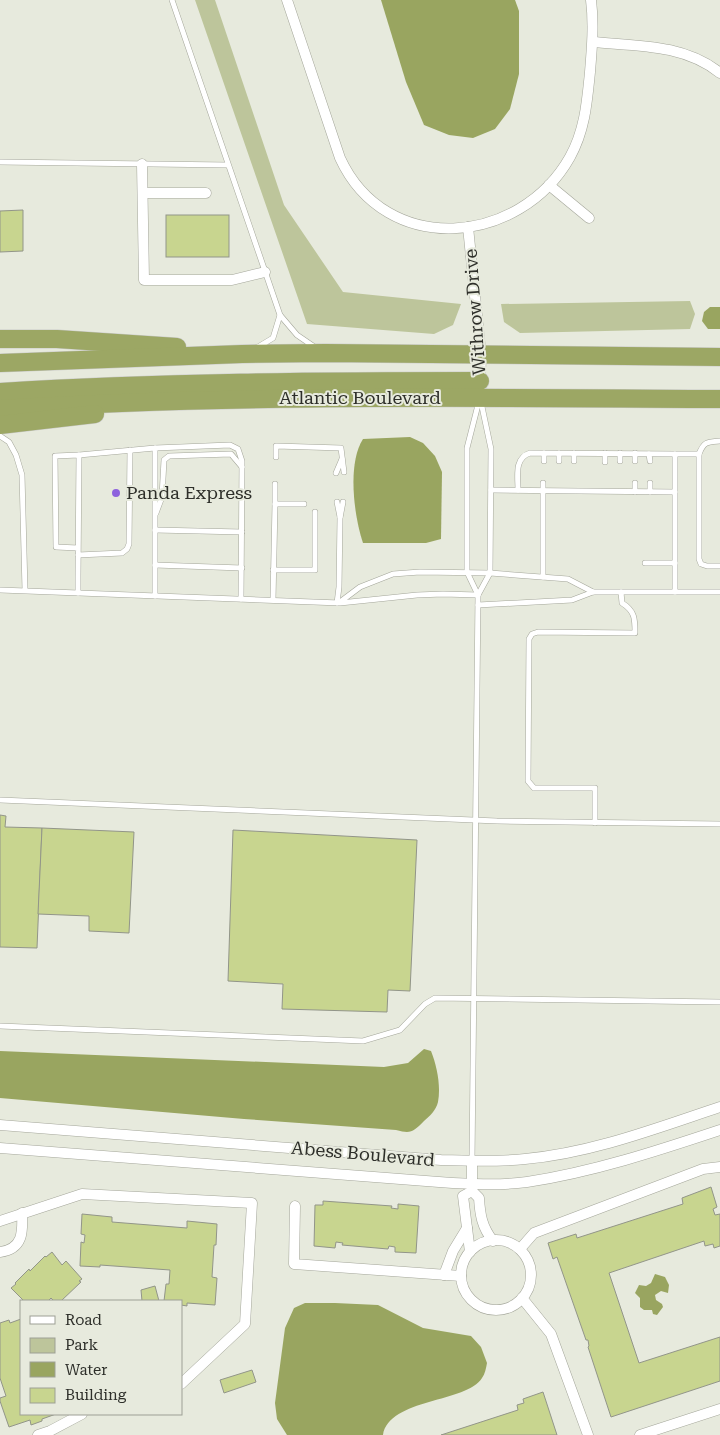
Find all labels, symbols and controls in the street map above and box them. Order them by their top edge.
street label: Withrow Drive [460,248,489,376]
street label: Atlantic Boulevard [279,387,441,408]
place label: Panda Express [126,482,252,503]
marker: Panda Express [110,487,122,499]
street label: Abess Boulevard [290,1137,436,1170]
legend [20,1300,182,1415]
text: Road [65,1311,102,1329]
text: Park [65,1336,99,1354]
text: Water [65,1361,107,1379]
text: Building [65,1386,127,1404]

